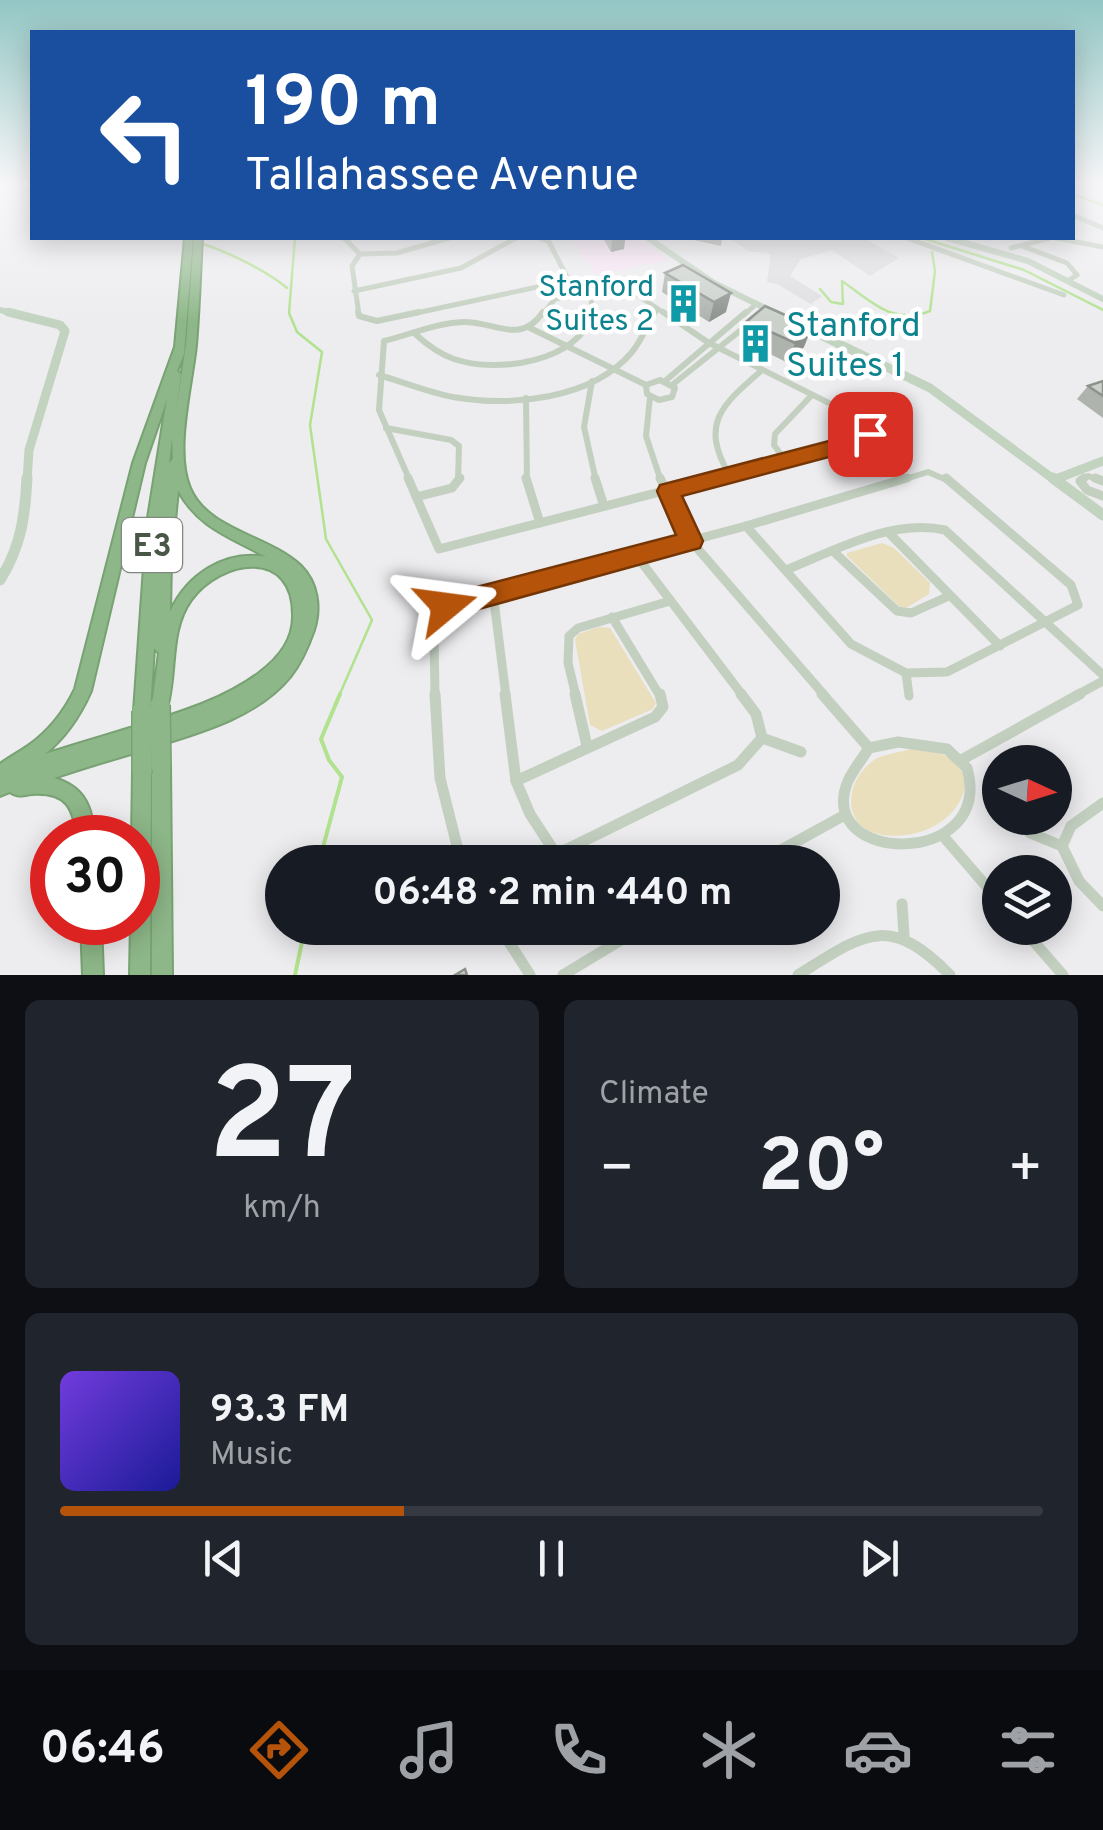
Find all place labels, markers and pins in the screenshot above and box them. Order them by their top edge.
place label: Stanford Suites 2 [539,270,654,341]
building icon: Stanford Suites 2 [663,282,705,324]
place label: Stanford Suites 1 [786,305,921,389]
building icon: Stanford Suites 1 [735,323,777,365]
pin [828,392,913,477]

